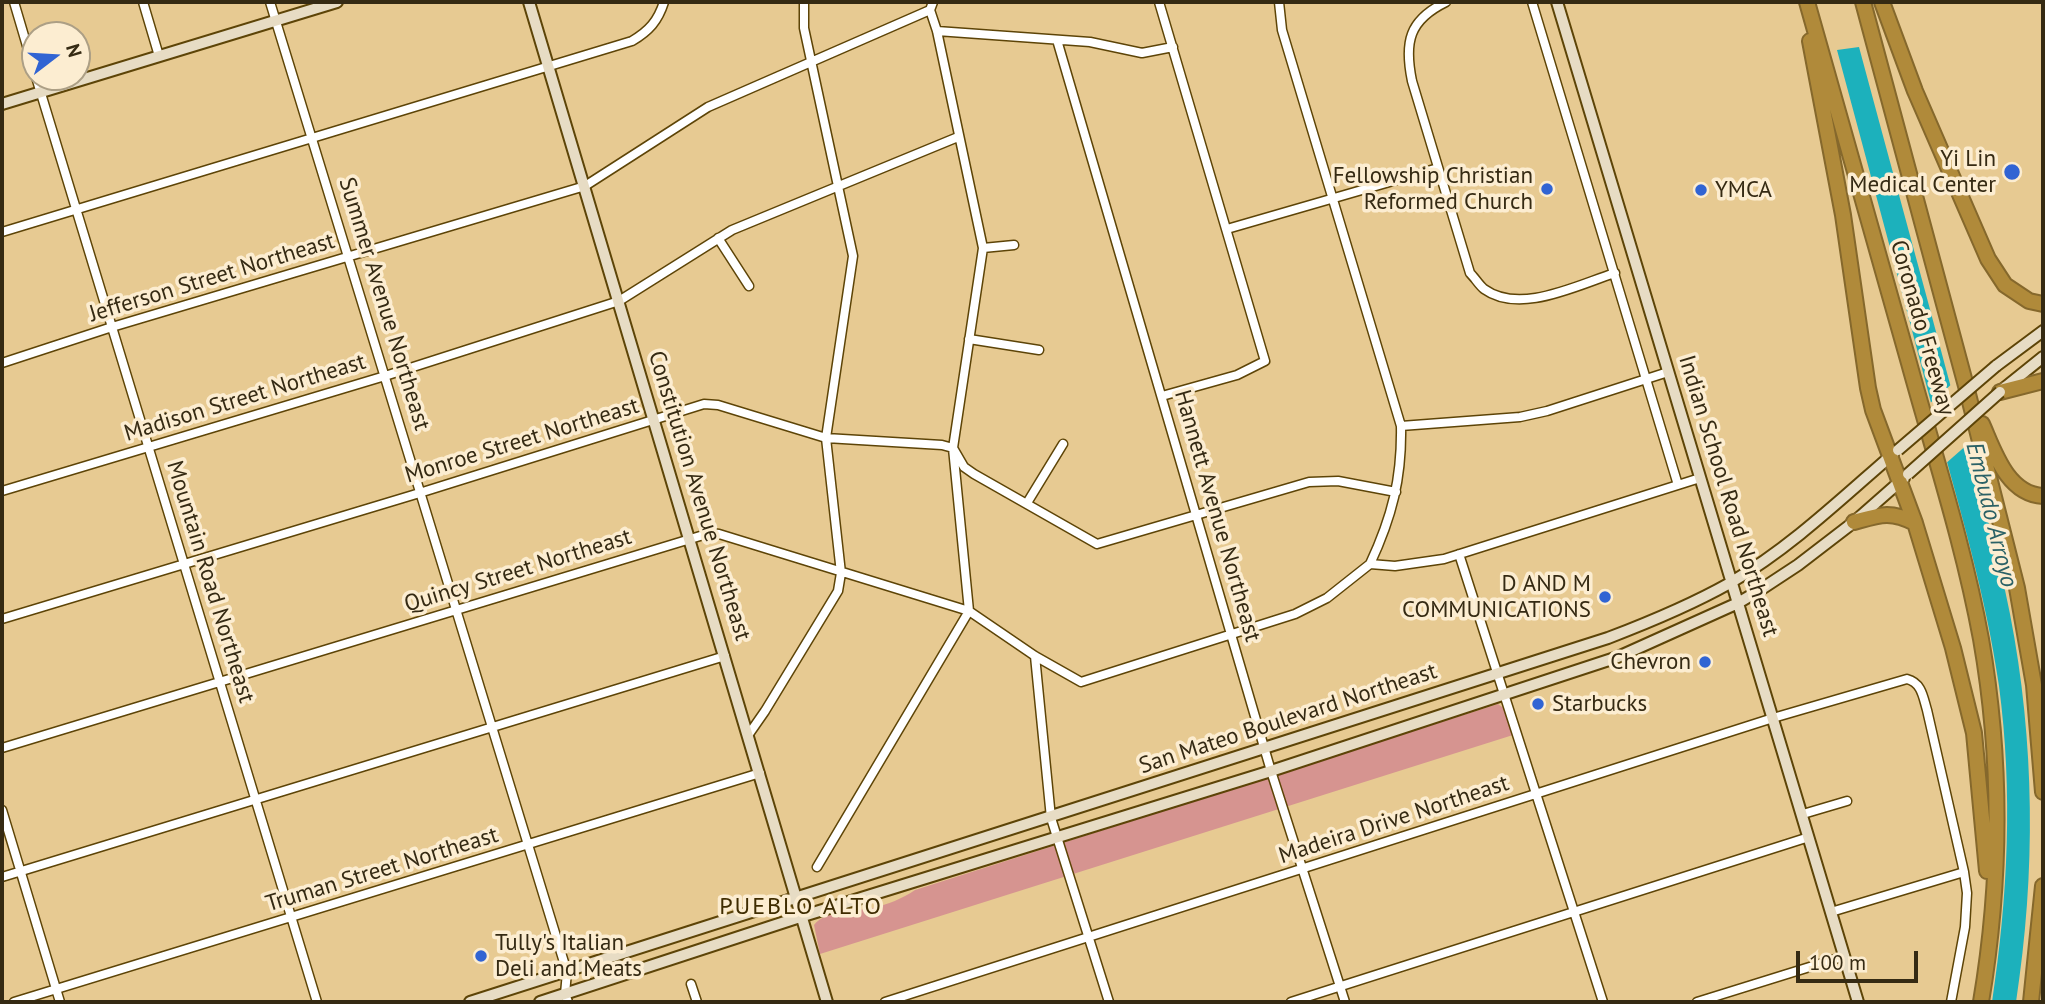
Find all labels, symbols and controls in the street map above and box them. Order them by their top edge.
north arrow [21,21,91,91]
text: N [61,41,87,60]
place label: Yi Lin Medical Center [1849,145,1996,199]
place label: Fellowship Christian Reformed Church [1333,162,1533,216]
marker: Yi Lin Medical Center [2002,162,2022,182]
street label: Summer Avenue Northeast [332,174,436,434]
place label: YMCA [1715,176,1772,204]
marker: Fellowship Christian Reformed Church [1539,181,1555,197]
marker: YMCA [1693,182,1709,198]
street label: Jefferson Street Northeast [86,227,338,329]
street label: Coronado Freeway [1884,237,1960,419]
street label: Madison Street Northeast [121,348,369,448]
street label: Constitution Avenue Northeast [642,348,756,644]
street label: Indian School Road Northeast [1672,352,1784,640]
street label: Hannett Avenue Northeast [1168,387,1266,645]
street label: Monroe Street Northeast [402,392,642,490]
water label: Embudo Arroyo [1959,439,2023,591]
street label: Mountain Road Northeast [160,458,260,706]
street label: Quincy Street Northeast [401,523,635,619]
place label: D AND M COMMUNICATIONS [1402,570,1591,624]
marker: D AND M COMMUNICATIONS [1597,589,1613,605]
place label: Chevron [1610,648,1691,676]
marker: Chevron [1697,654,1713,670]
street label: San Mateo Boulevard Northeast [1136,658,1440,780]
place label: Starbucks [1552,690,1647,718]
marker: Starbucks [1530,696,1546,712]
street label: Madeira Drive Northeast [1276,770,1512,870]
street label: Truman Street Northeast [262,821,502,919]
district label: PUEBLO ALTO [721,893,881,921]
place label: Tully's Italian Deli and Meats [495,929,642,983]
scale bar [1800,937,1923,981]
marker: Tully's Italian Deli and Meats [473,948,489,964]
text: 100 m [1809,949,1866,976]

